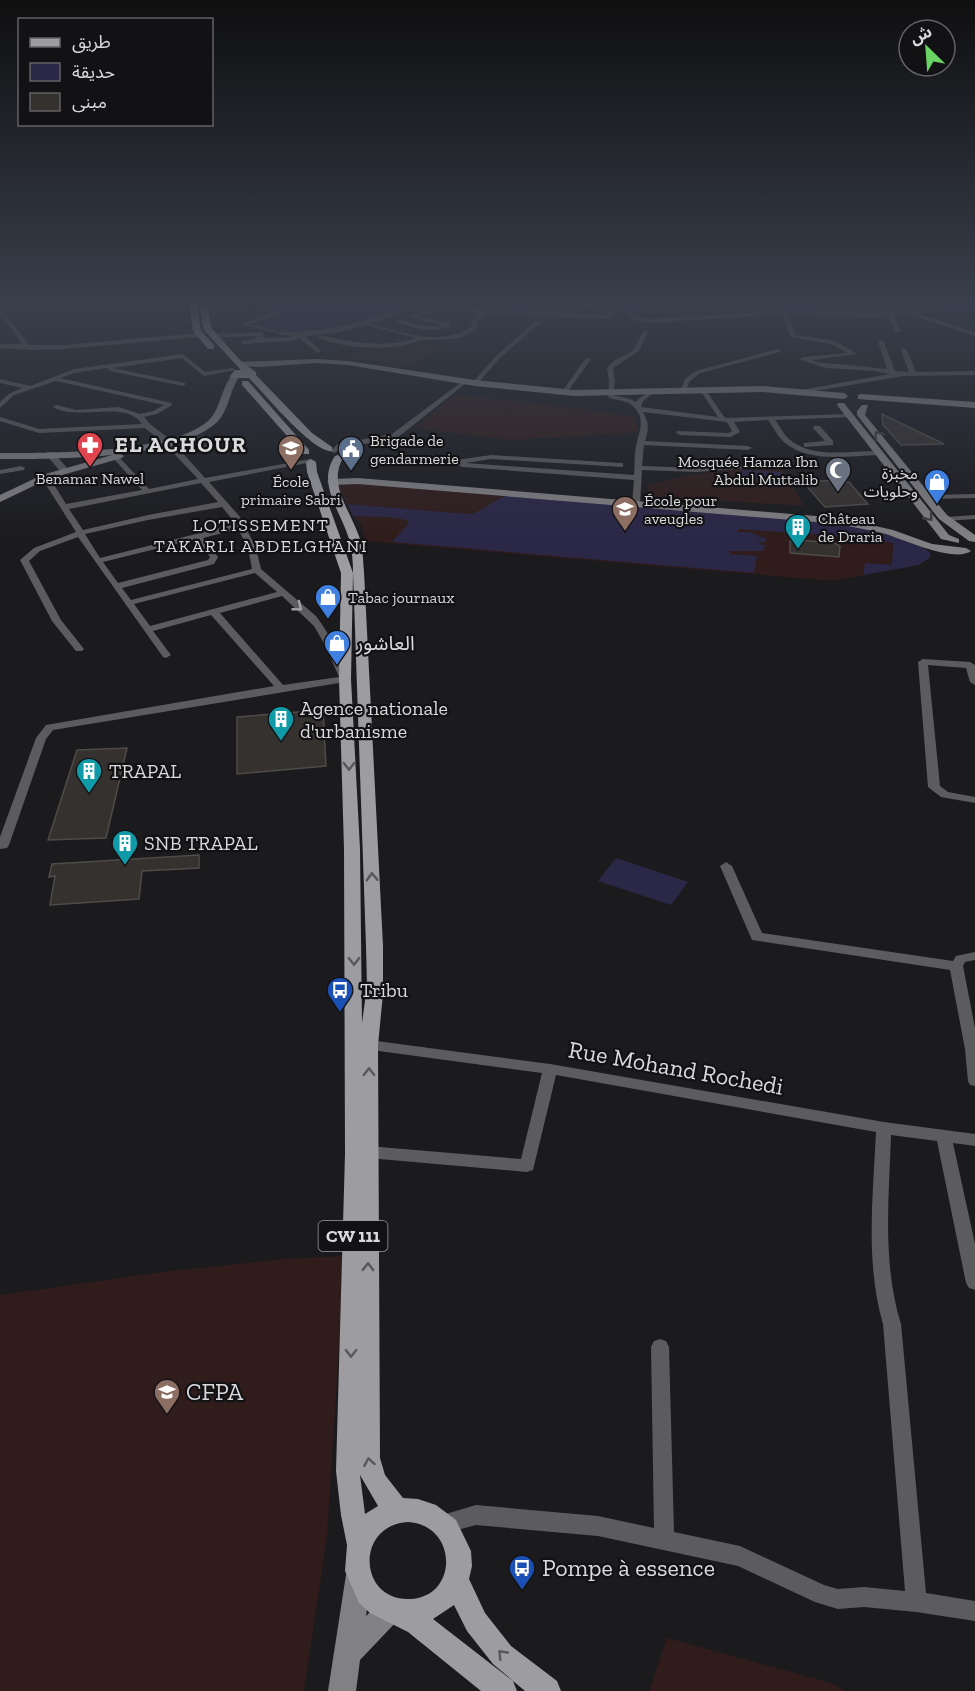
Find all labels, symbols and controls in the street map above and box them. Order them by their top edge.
legend [18,18,213,126]
north arrow [897,18,957,78]
text: ش [907,22,935,48]
text: طريق [72,31,111,53]
text: حديقة [72,61,115,83]
text: مبنى [72,91,107,113]
pharmacy icon: Benamar Nawel [75,430,105,468]
district label: EL ACHOUR [115,431,247,458]
place label: Brigade de gendarmerie [370,431,459,468]
one-way arrow [874,431,885,442]
school or university icon: École primaire Sabri [276,433,306,471]
public building icon: Brigade de gendarmerie [336,434,366,472]
place label: Mosquée Hamza Ibn Abdul Muttalib [678,452,819,489]
mosque icon: Mosquée Hamza Ibn Abdul Muttalib [823,455,853,493]
place label: مخبزة وحلويات [864,464,918,501]
shop icon: مخبزة وحلويات [922,467,952,505]
place label: Benamar Nawel [36,469,144,488]
place label: École primaire Sabri [241,472,341,509]
place label: École pour aveugles [644,491,717,528]
school or university icon: École pour aveugles [610,494,640,532]
place label: Château de Draria [818,509,883,546]
one-way arrow [922,510,933,521]
building icon: Château de Draria [783,512,813,550]
district label: LOTISSEMENT TAKARLI ABDELGHANI [154,514,368,557]
shop icon: Tabac journaux [313,582,343,620]
place label: Tabac journaux [348,588,455,607]
one-way arrow [292,599,303,610]
shop icon: العاشور [322,628,352,666]
place label: العاشور [355,631,415,655]
place label: Agence nationale d'urbanisme [300,696,448,743]
building icon: Agence nationale d'urbanisme [266,704,296,742]
building icon: TRAPAL [74,756,104,794]
place label: TRAPAL [109,759,181,783]
one-way arrow [343,762,355,771]
building icon: SNB TRAPAL [110,828,140,866]
place label: SNB TRAPAL [144,831,258,855]
one-way arrow [366,873,379,882]
one-way arrow [348,956,360,965]
bus stop icon: Tribu [325,975,355,1013]
place label: Tribu [360,978,408,1002]
street label: Rue Mohand Rochedi [566,1034,786,1101]
one-way arrow [363,1067,375,1076]
road number: CW 111 [318,1221,388,1251]
one-way arrow [362,1262,374,1271]
one-way arrow [345,1348,357,1357]
school or university icon: CFPA [152,1377,182,1415]
place label: CFPA [186,1377,243,1406]
one-way arrow [363,1457,376,1467]
bus stop icon: Pompe à essence [507,1553,537,1591]
place label: Pompe à essence [542,1553,715,1582]
one-way arrow [499,1650,510,1661]

